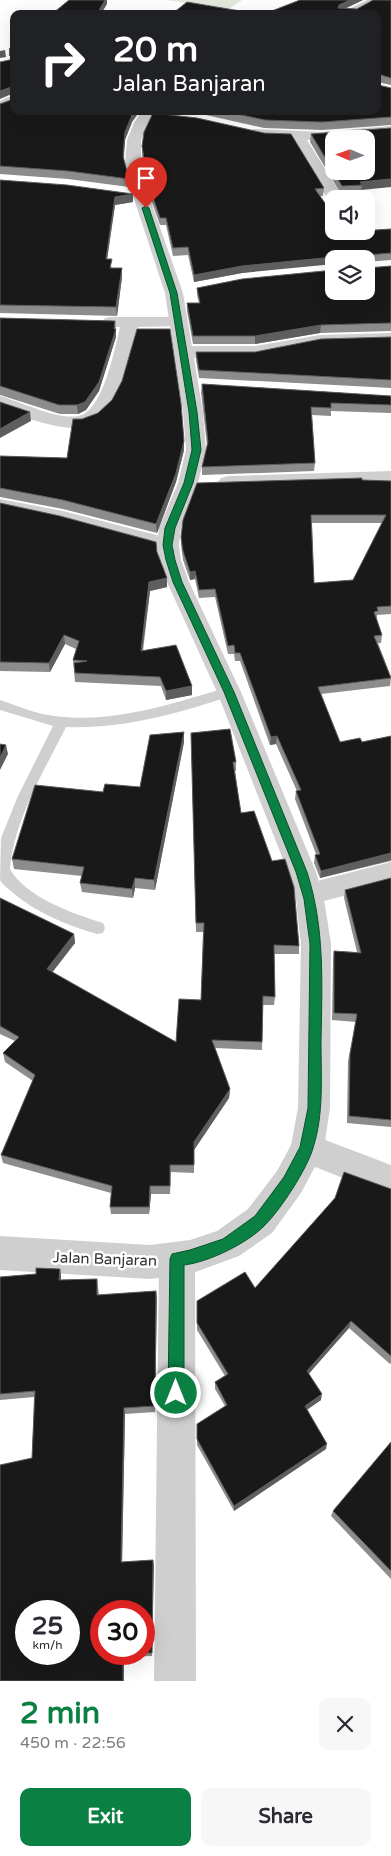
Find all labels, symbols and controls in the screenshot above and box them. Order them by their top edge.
text: 20 m [113,29,198,71]
icon: right [30,30,95,95]
text: Jalan Banjaran [113,71,266,97]
north arrow [325,130,375,180]
map controls [325,130,375,300]
pin [125,157,167,208]
icon: arrive [132,164,160,192]
button: sound [325,190,375,240]
button: layers [325,250,375,300]
street label: Jalan Banjaran [53,1248,157,1270]
position arrow [149,1366,201,1418]
speed limit sign: 30 [90,1600,155,1665]
text: 25 [32,1611,63,1641]
text: km/h [32,1638,63,1652]
text: 2 min [20,1695,100,1732]
button: close [319,1698,371,1750]
text: 450 m · 22:56 [20,1733,126,1753]
button: Exit [20,1788,191,1846]
button: Share [201,1788,371,1846]

